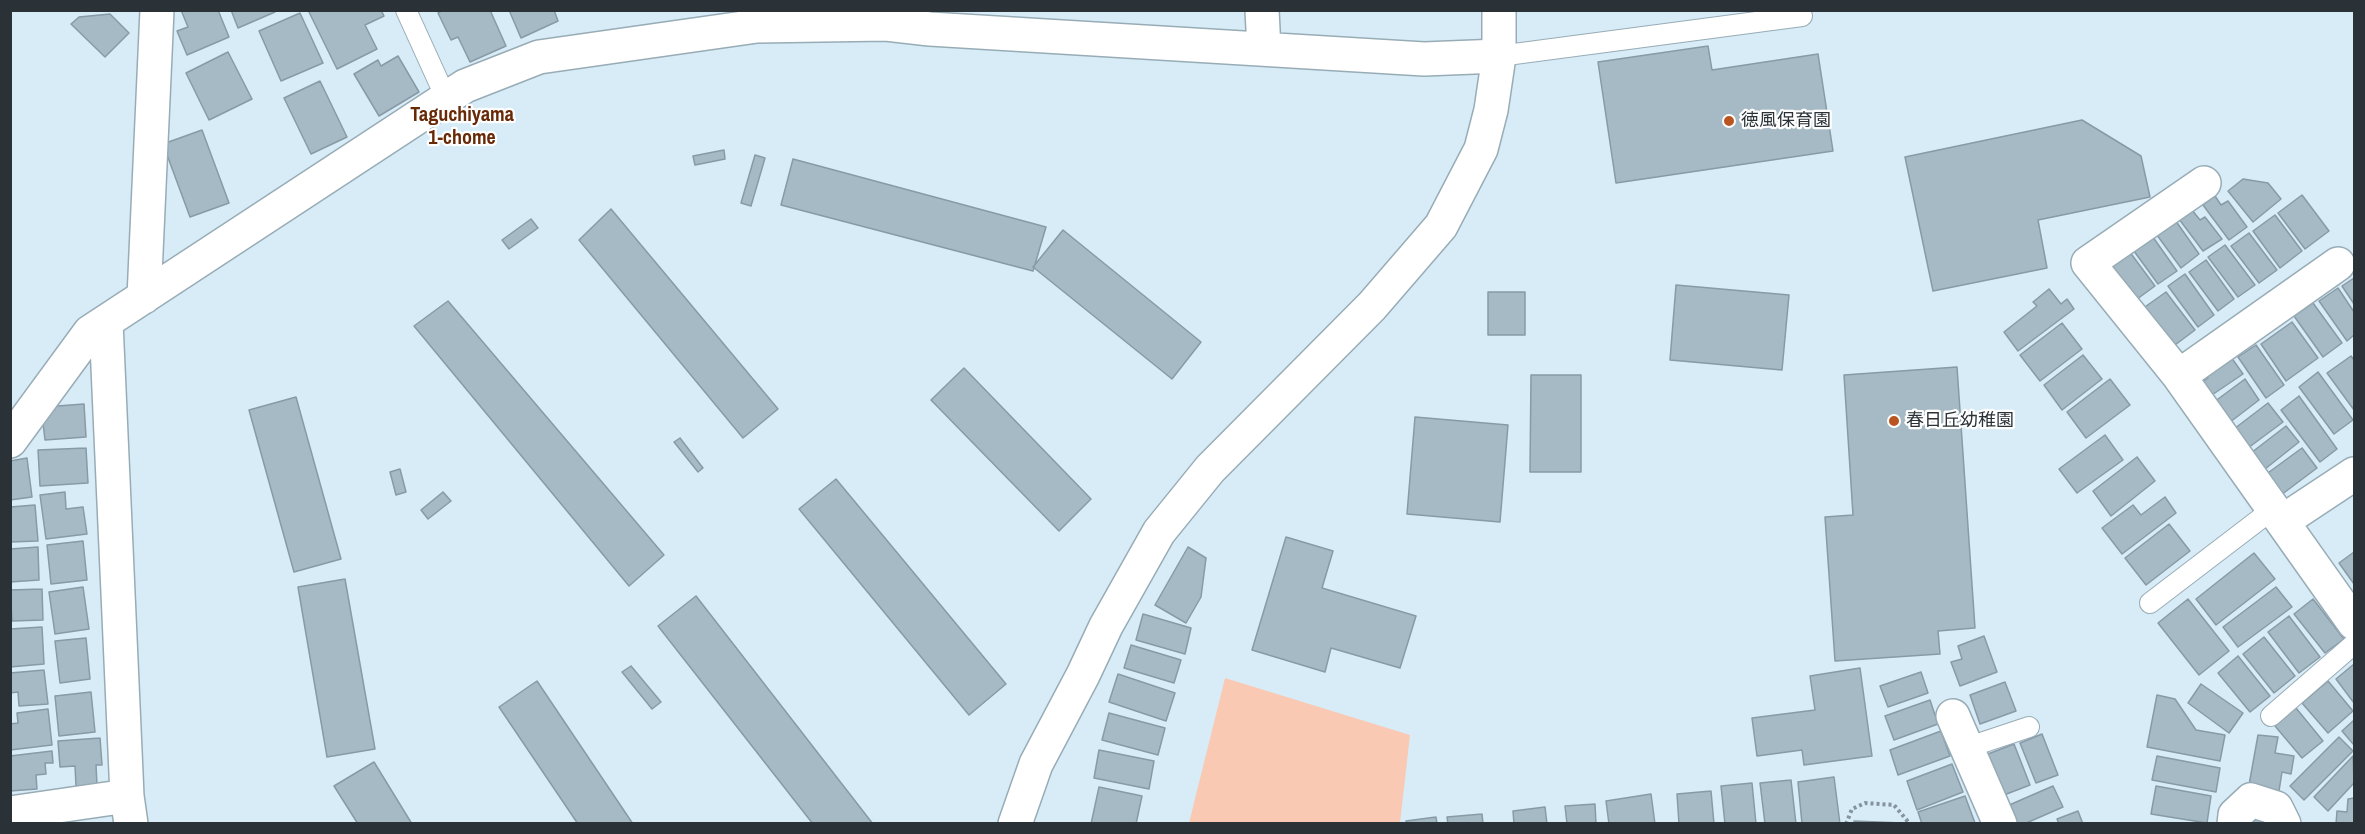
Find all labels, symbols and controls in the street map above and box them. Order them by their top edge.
district label: Taguchiyama 1-chome [410,104,514,151]
place label: 徳風保育園 [1741,110,1831,132]
marker: 徳風保育園 [1722,114,1736,128]
place label: 春日丘幼稚園 [1906,410,2014,432]
marker: 春日丘幼稚園 [1887,414,1901,428]

